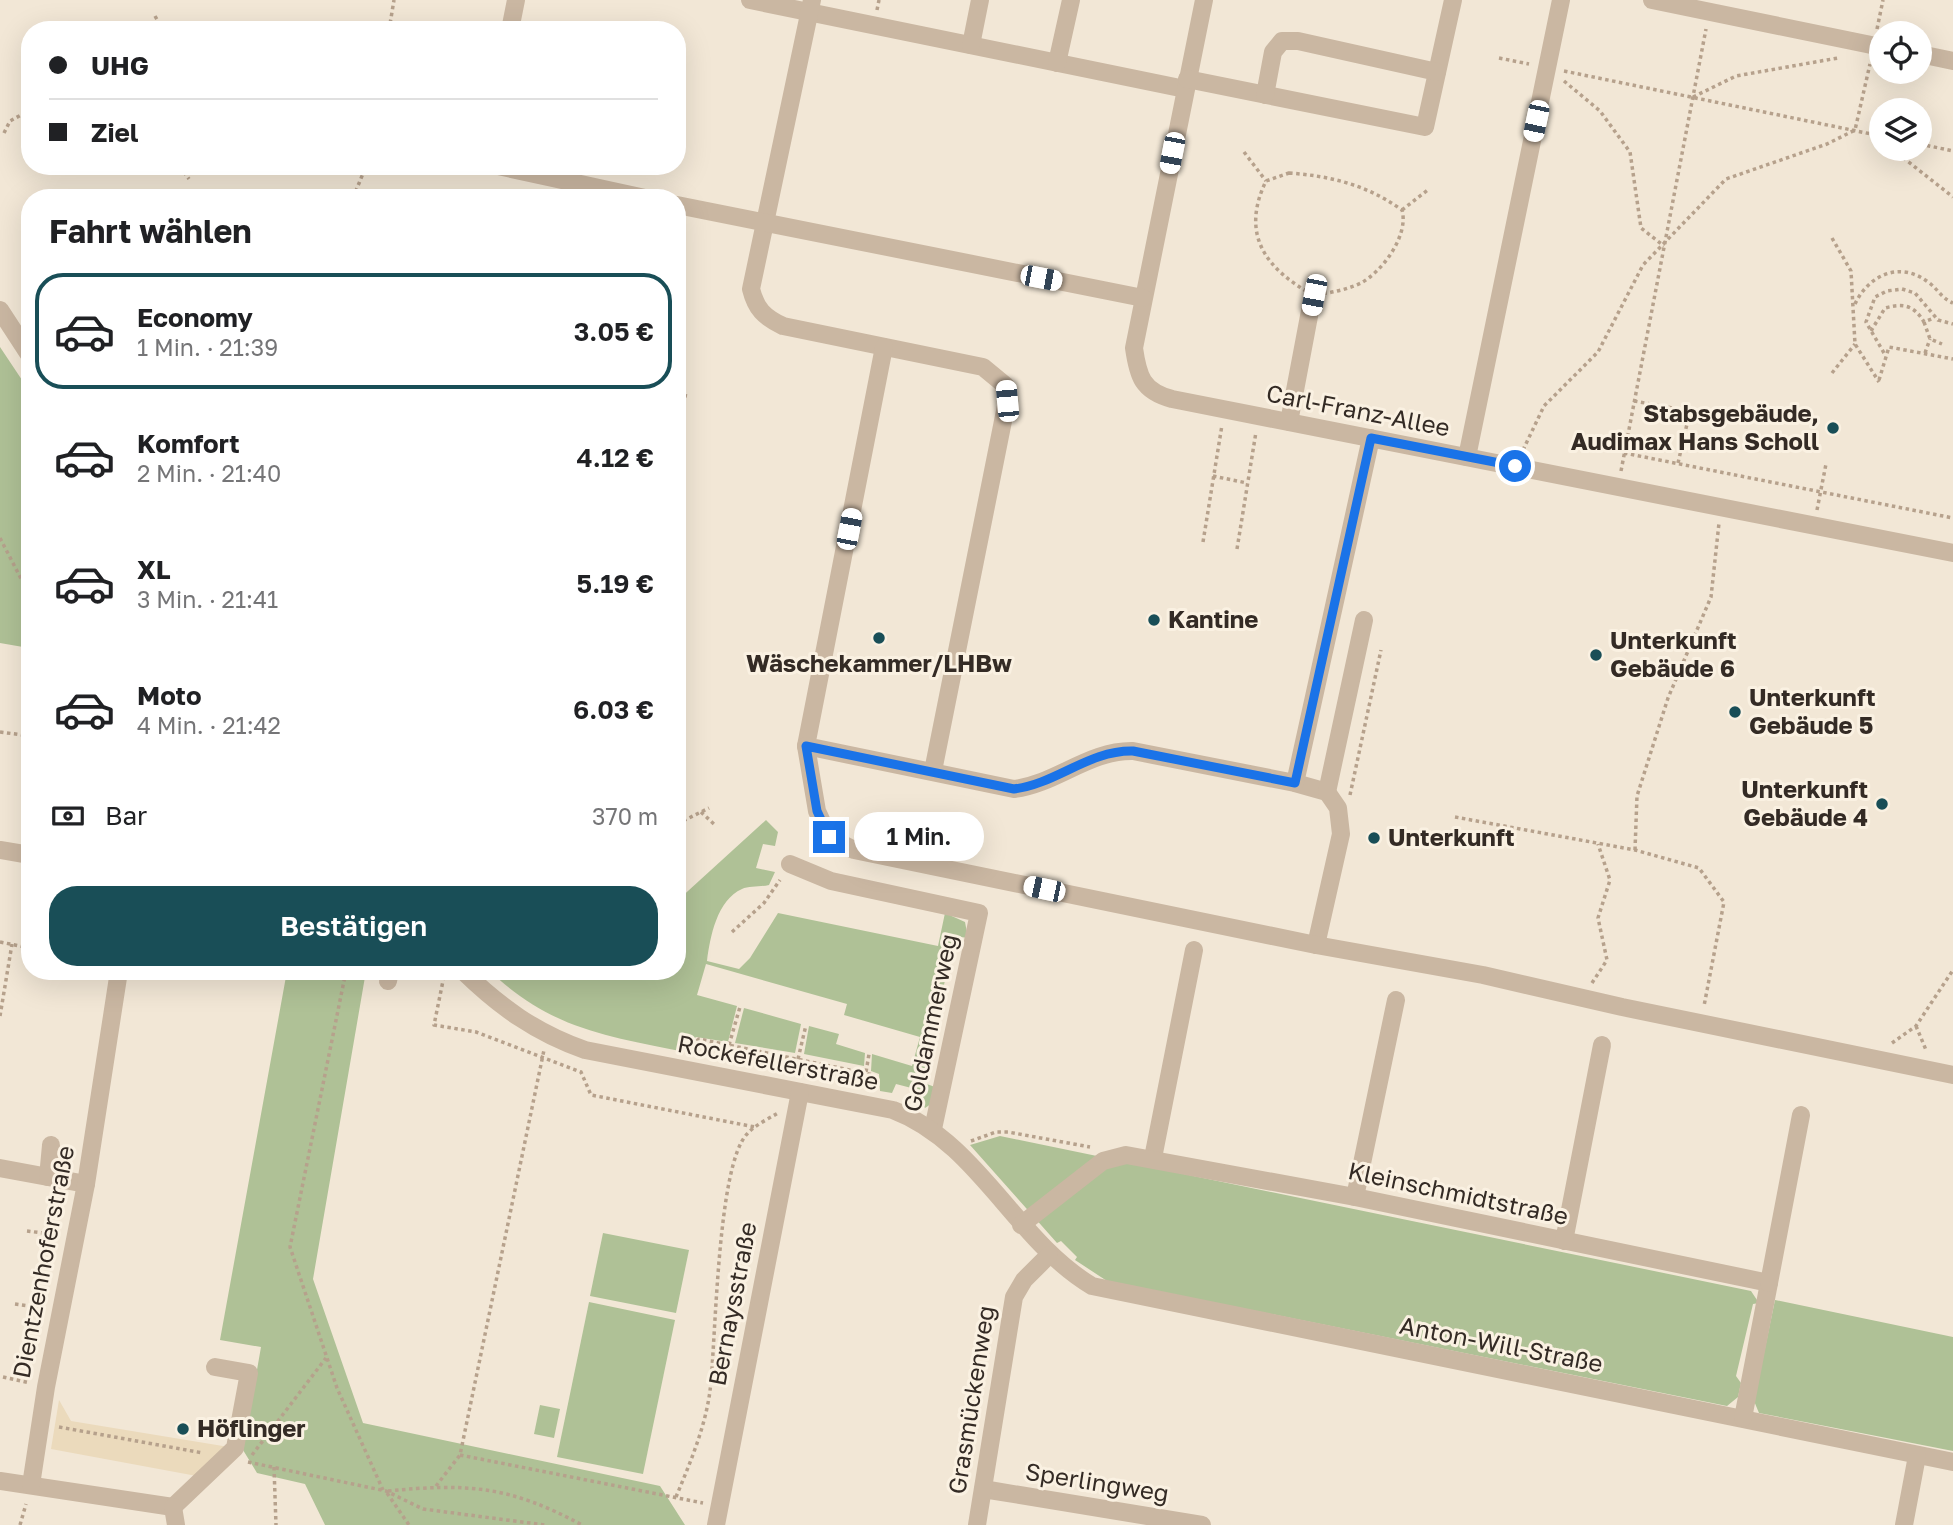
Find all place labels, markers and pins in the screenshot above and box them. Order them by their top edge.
place label: Stabsgebäude, Audimax Hans Scholl [1571,398,1819,455]
marker: Stabsgebäude, Audimax Hans Scholl [1825,420,1841,436]
place label: Kantine [1168,604,1258,633]
marker: Kantine [1146,612,1162,628]
place label: Unterkunft Gebäude 6 [1610,625,1737,682]
marker: Wäschekammer/LHBw [871,630,887,646]
marker: Unterkunft Gebäude 6 [1588,647,1604,663]
place label: Wäschekammer/LHBw [746,648,1012,677]
place label: Unterkunft Gebäude 5 [1749,682,1876,739]
marker: Unterkunft Gebäude 5 [1727,704,1743,720]
place label: Unterkunft Gebäude 4 [1741,774,1868,831]
marker: Unterkunft Gebäude 4 [1874,796,1890,812]
place label: Unterkunft [1388,822,1515,851]
marker: Unterkunft [1366,830,1382,846]
place label: Höflinger [197,1413,306,1442]
marker: Höflinger [175,1421,191,1437]

